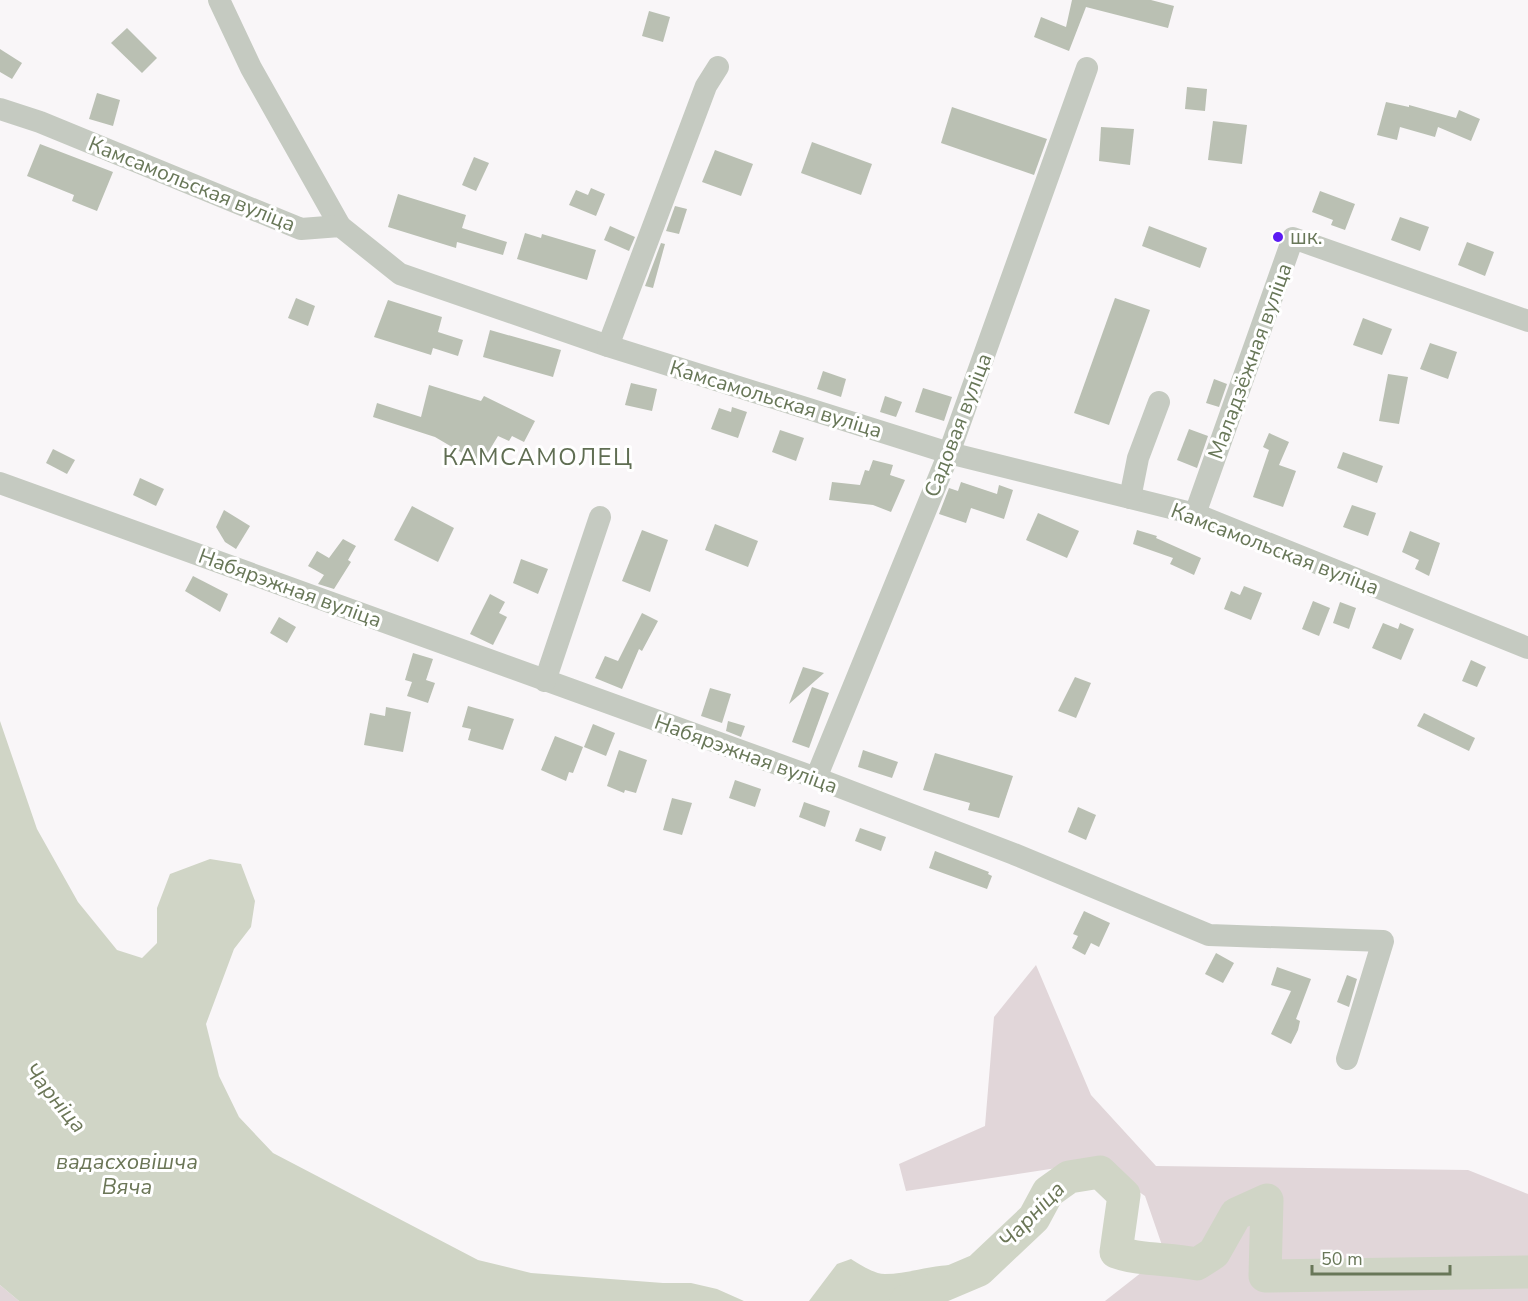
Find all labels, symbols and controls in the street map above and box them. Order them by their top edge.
street label: Камсамольская вуліца [84,130,300,238]
place label: шк. [1290,223,1323,251]
marker: шк. [1271,230,1285,244]
street label: Маладзёжная вуліца [1202,259,1298,463]
street label: Садовая вуліца [918,349,998,501]
street label: Камсамольская вуліца [666,353,886,445]
district label: КАМСАМОЛЕЦ [443,441,633,473]
street label: Камсамольская вуліца [1167,496,1383,602]
street label: Набярэжная вуліца [195,542,385,634]
street label: Набярэжная вуліца [651,708,841,800]
water label: Чарніца [17,1057,93,1139]
water label: вадасховішча Вяча [56,1147,198,1202]
water label: Чарніца [992,1175,1072,1255]
scale bar [1312,1238,1450,1276]
text: 50 m [1321,1247,1363,1271]

